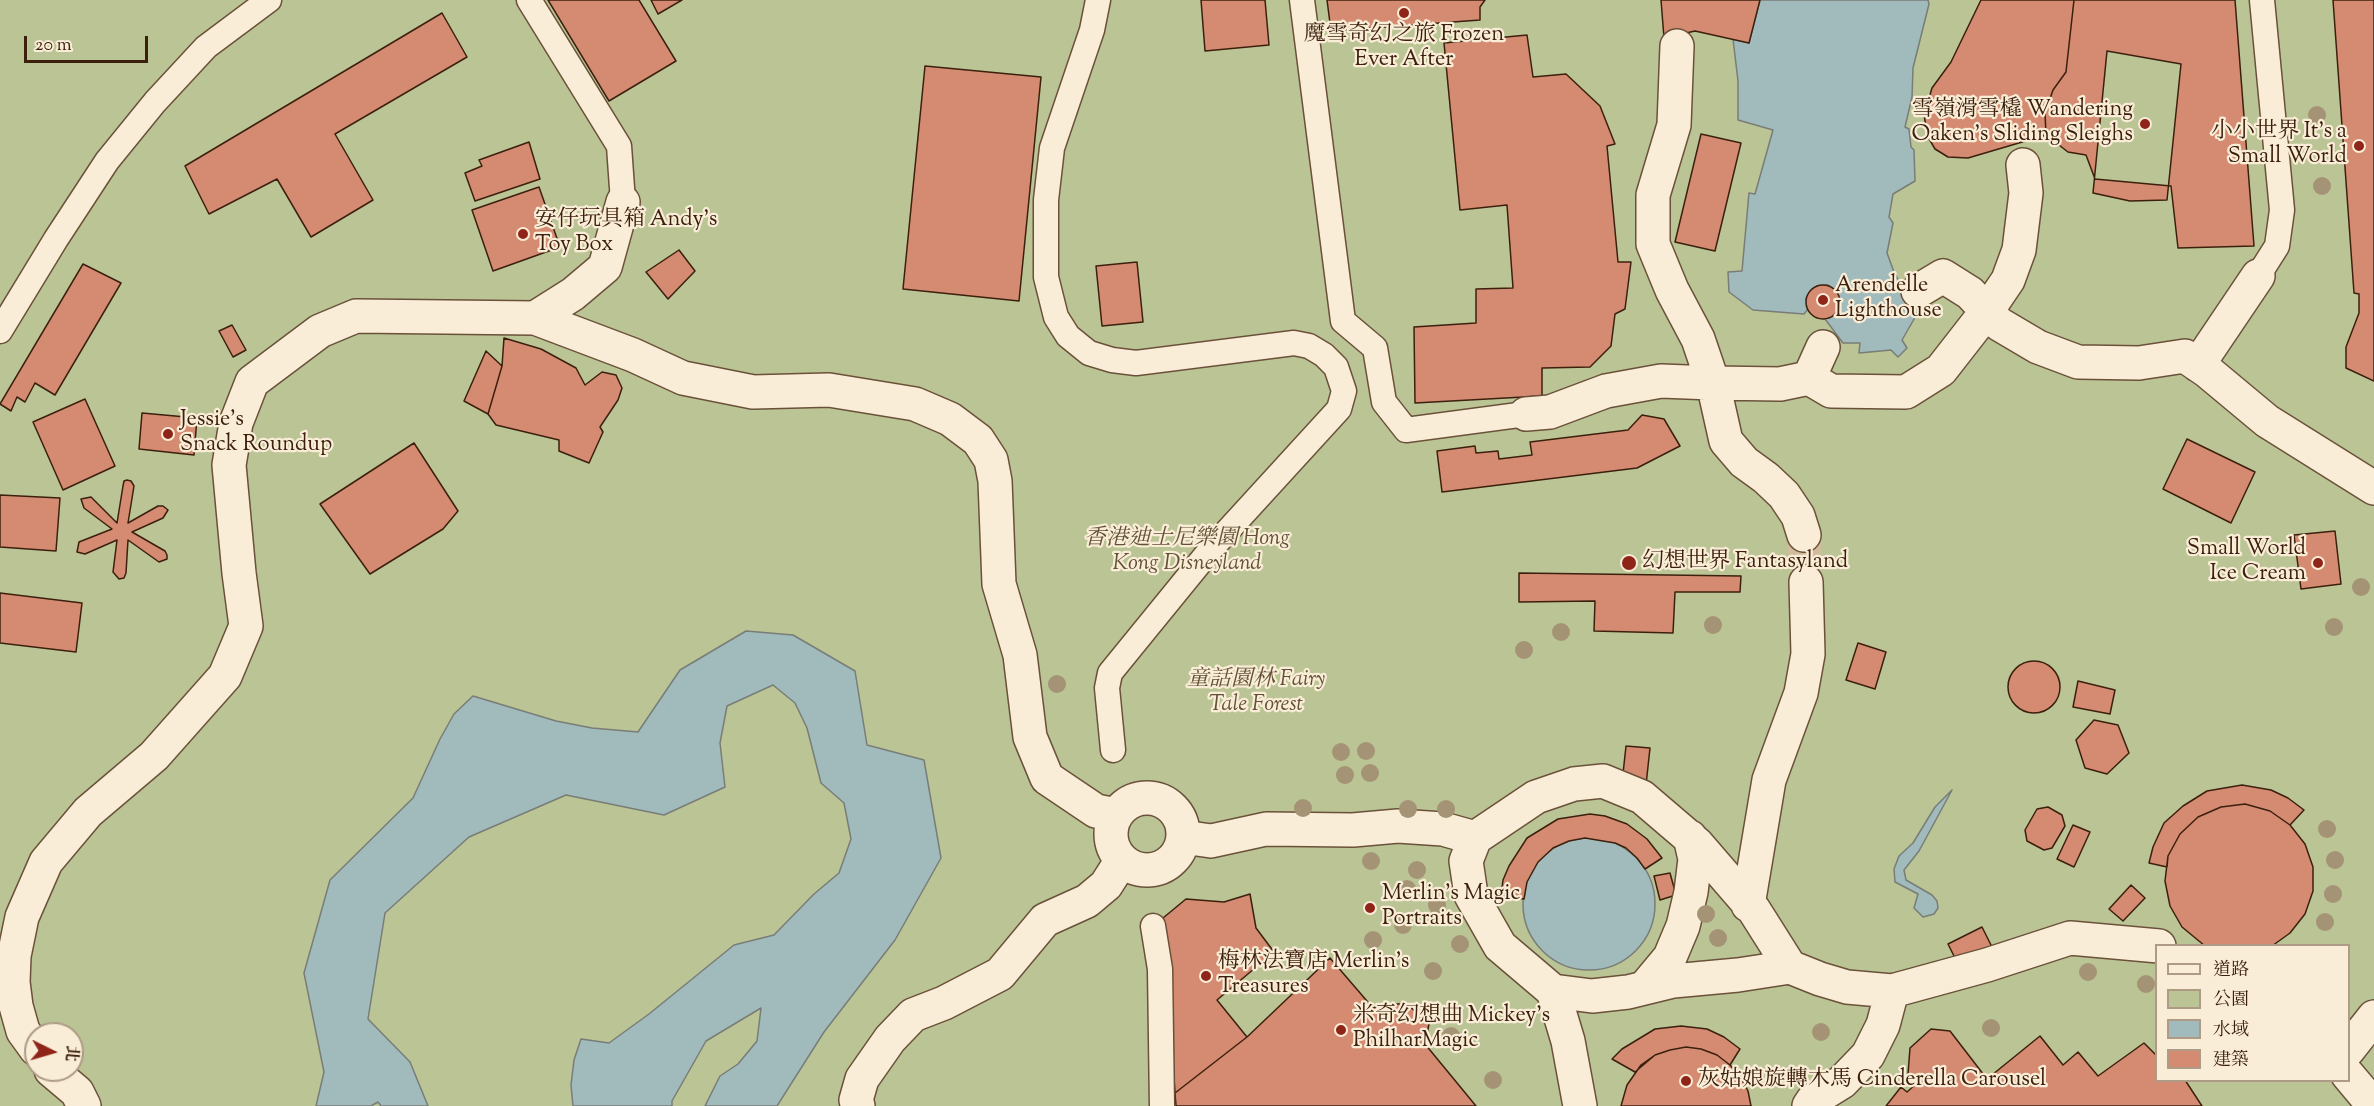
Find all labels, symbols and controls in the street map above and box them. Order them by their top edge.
marker: 魔雪奇幻之旅 Frozen Ever After [1397,6,1411,20]
place label: 魔雪奇幻之旅 Frozen Ever After [1304,23,1504,74]
scale bar [27,24,152,62]
text: 20 m [35,33,72,59]
place label: 雪嶺滑雪橇 Wandering Oaken's Sliding Sleighs [1911,98,2133,150]
marker: 雪嶺滑雪橇 Wandering Oaken's Sliding Sleighs [2138,117,2152,131]
place label: 小小世界 It’s a Small World [2211,120,2347,172]
marker: 小小世界 It’s a Small World [2352,139,2366,153]
place label: 安仔玩具箱 Andy’s Toy Box [535,208,717,260]
marker: 安仔玩具箱 Andy’s Toy Box [516,227,530,241]
place label: Arendelle Lighthouse [1835,274,1942,326]
marker: Arendelle Lighthouse [1816,293,1830,307]
place label: Jessie's Snack Roundup [180,408,332,460]
marker: Jessie's Snack Roundup [161,427,175,441]
park label: 香港迪士尼樂園 Hong Kong Disneyland [1084,527,1290,578]
place label: Small World Ice Cream [2187,537,2306,588]
place label: 幻想世界 Fantasyland [1642,550,1848,576]
marker: 幻想世界 Fantasyland [1620,554,1638,572]
marker: Small World Ice Cream [2311,556,2325,570]
park label: 童話園林 Fairy Tale Forest [1187,668,1325,720]
place label: Merlin’s Magic Portraits [1382,882,1520,933]
marker: Merlin’s Magic Portraits [1363,901,1377,915]
legend [2155,944,2350,1082]
place label: 梅林法寶店 Merlin’s Treasures [1218,950,1410,1002]
text: 道路 [2213,958,2249,984]
marker: 梅林法寶店 Merlin’s Treasures [1199,969,1213,983]
text: 公園 [2213,988,2249,1014]
place label: 米奇幻想曲 Mickey's PhilharMagic [1353,1004,1550,1056]
text: 水域 [2213,1018,2249,1044]
north arrow [24,1022,84,1082]
marker: 米奇幻想曲 Mickey's PhilharMagic [1334,1023,1348,1037]
text: 北 [58,1044,83,1062]
text: 建築 [2213,1048,2249,1074]
place label: 灰姑娘旋轉木馬 Cinderella Carousel [1698,1068,2046,1094]
marker: 灰姑娘旋轉木馬 Cinderella Carousel [1679,1074,1693,1088]

